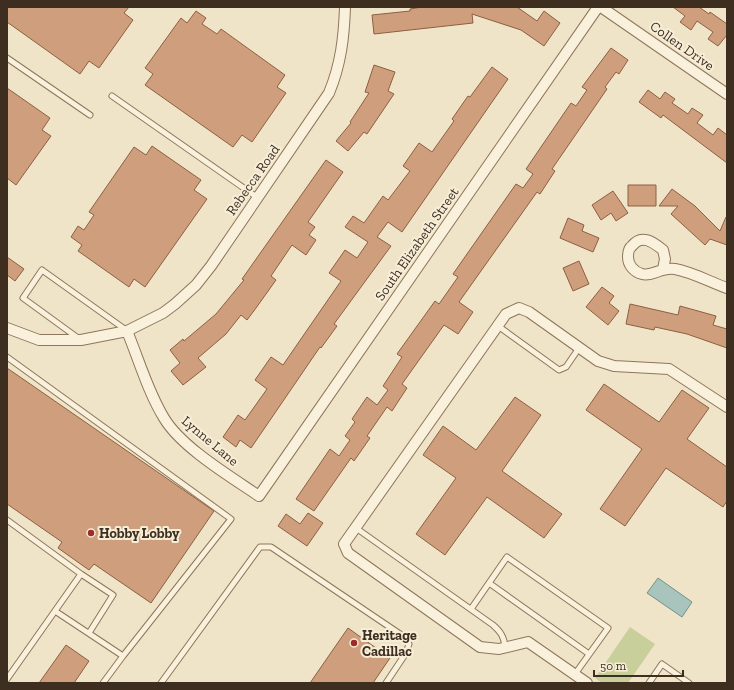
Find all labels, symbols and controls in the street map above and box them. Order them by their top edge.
street label: Collen Drive [647,18,718,75]
street label: Rebecca Road [222,141,284,218]
street label: South Elizabeth Street [371,183,463,304]
street label: Lynne Lane [178,412,242,470]
place label: Hobby Lobby [99,525,180,542]
marker: Hobby Lobby [86,528,96,538]
place label: Heritage Cadillac [362,627,417,660]
marker: Heritage Cadillac [349,638,359,648]
scale bar [594,652,683,678]
text: 50 m [600,659,627,673]

